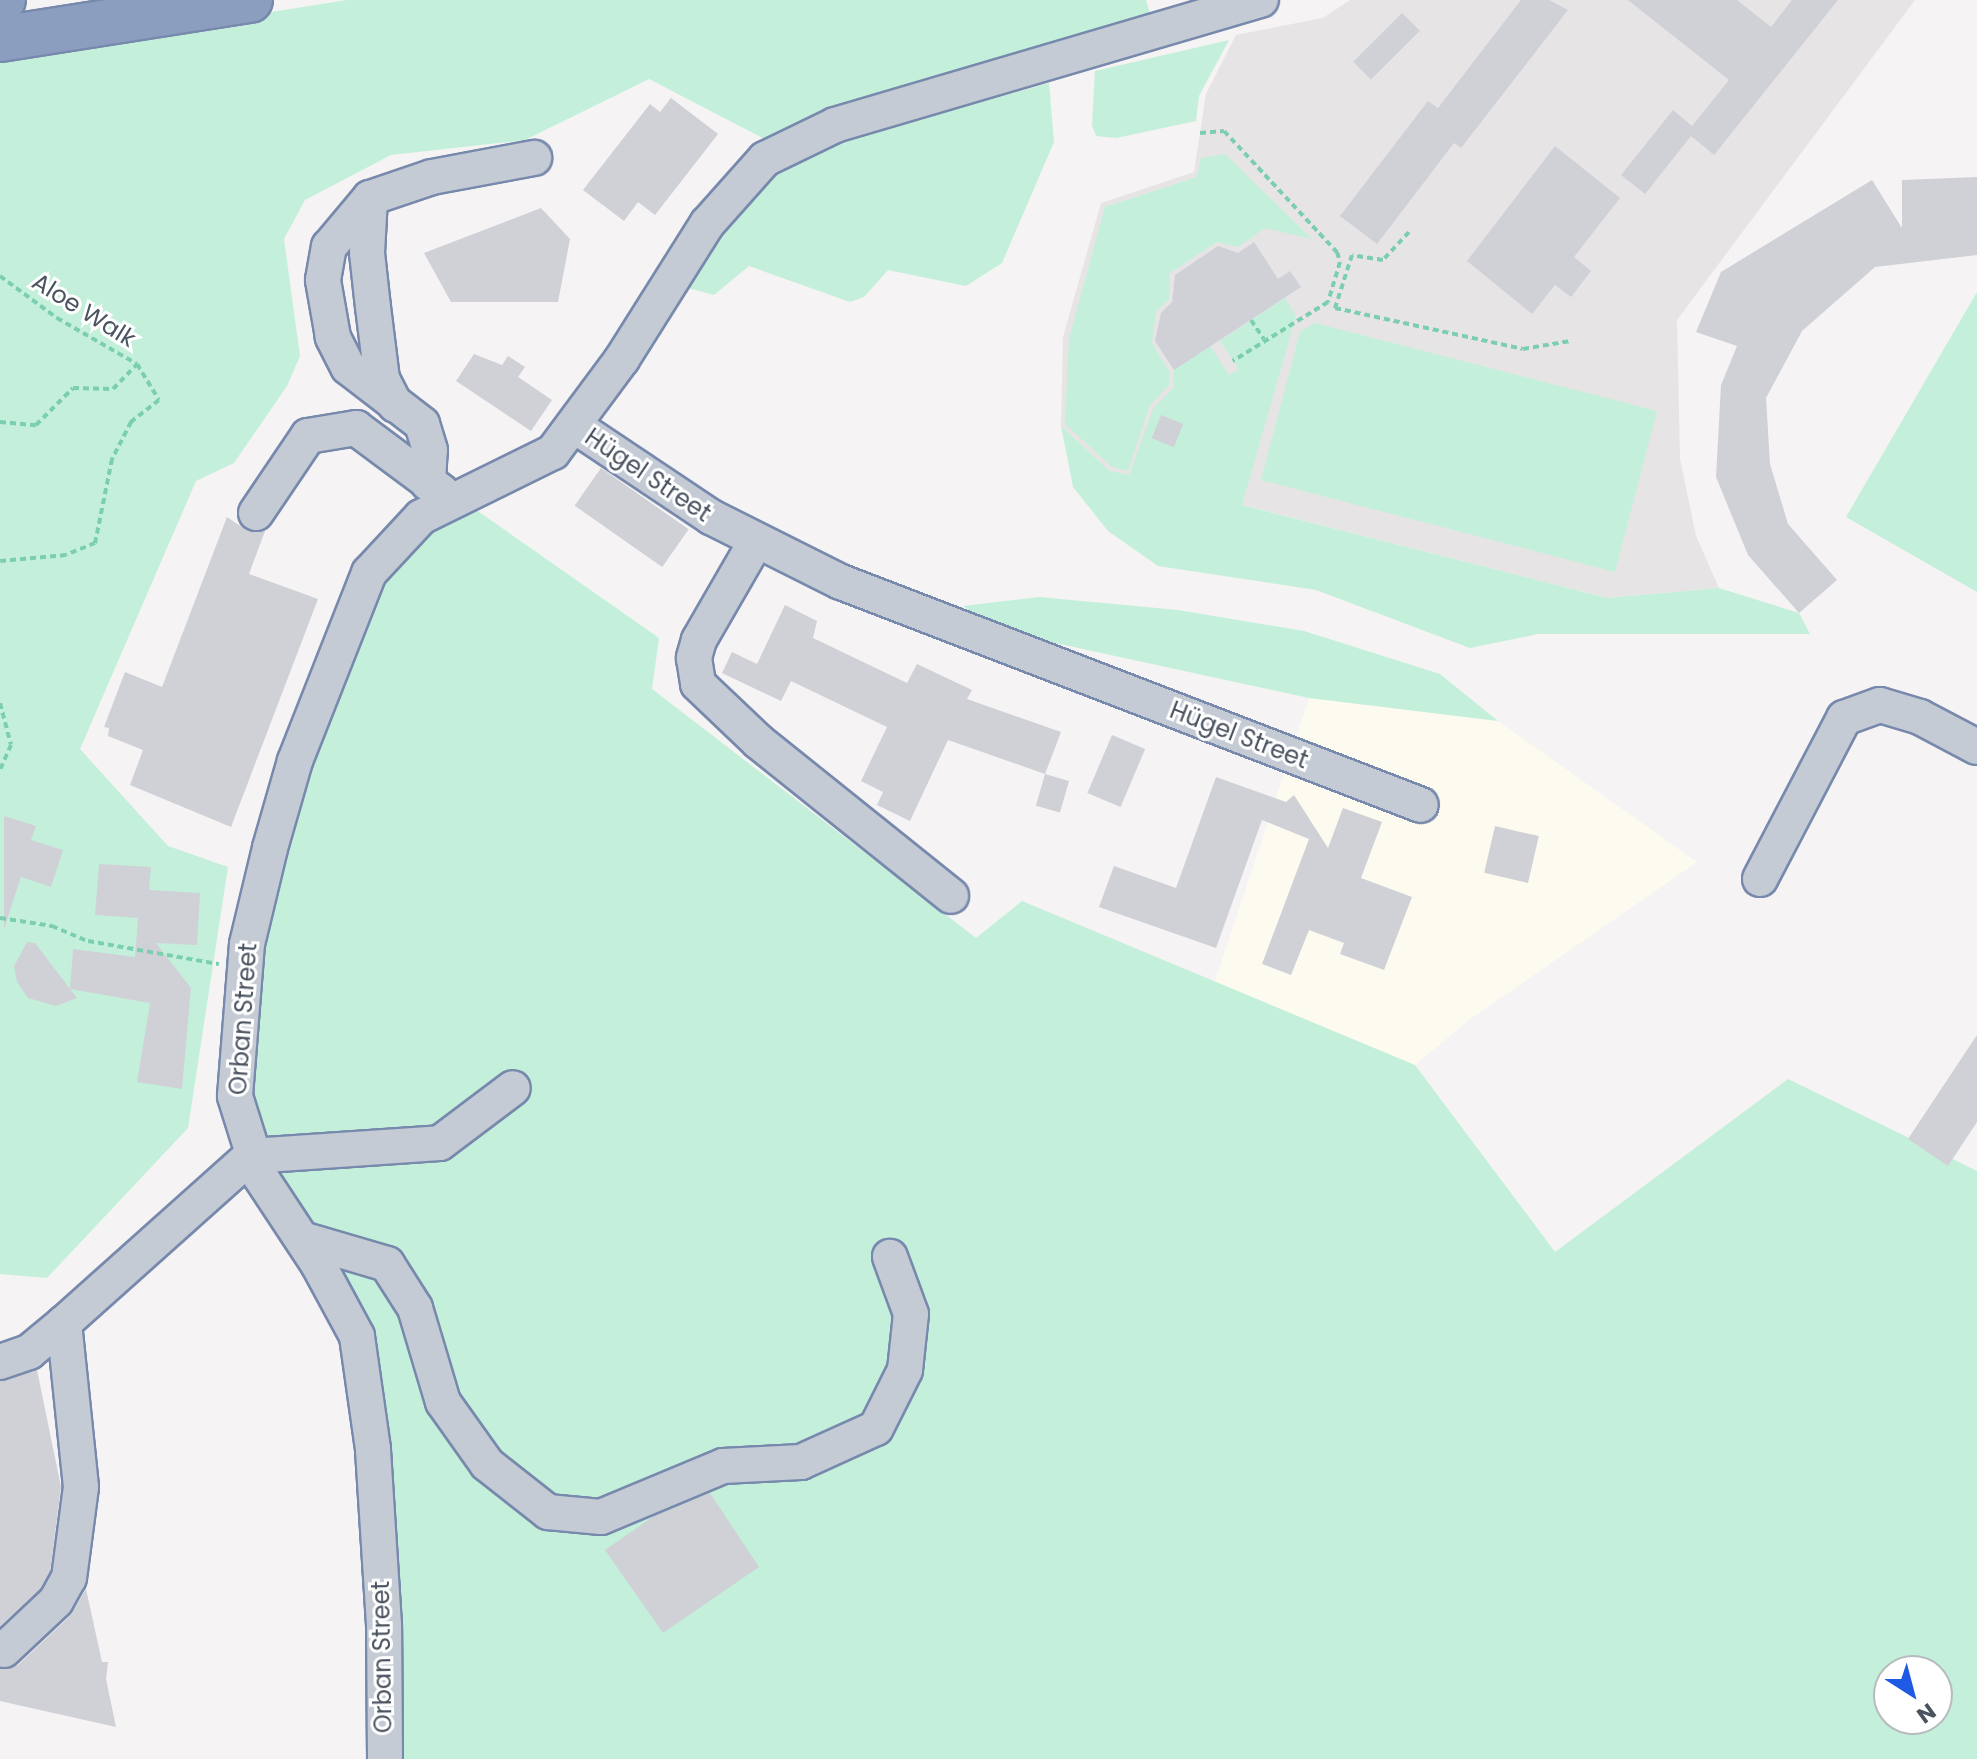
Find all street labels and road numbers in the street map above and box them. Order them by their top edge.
street label: Aloe Walk [27,267,141,353]
street label: Hügel Street [580,422,716,528]
street label: Hügel Street [1166,695,1312,775]
street label: Orban Street [223,942,263,1096]
street label: Orban Street [366,1581,398,1733]

